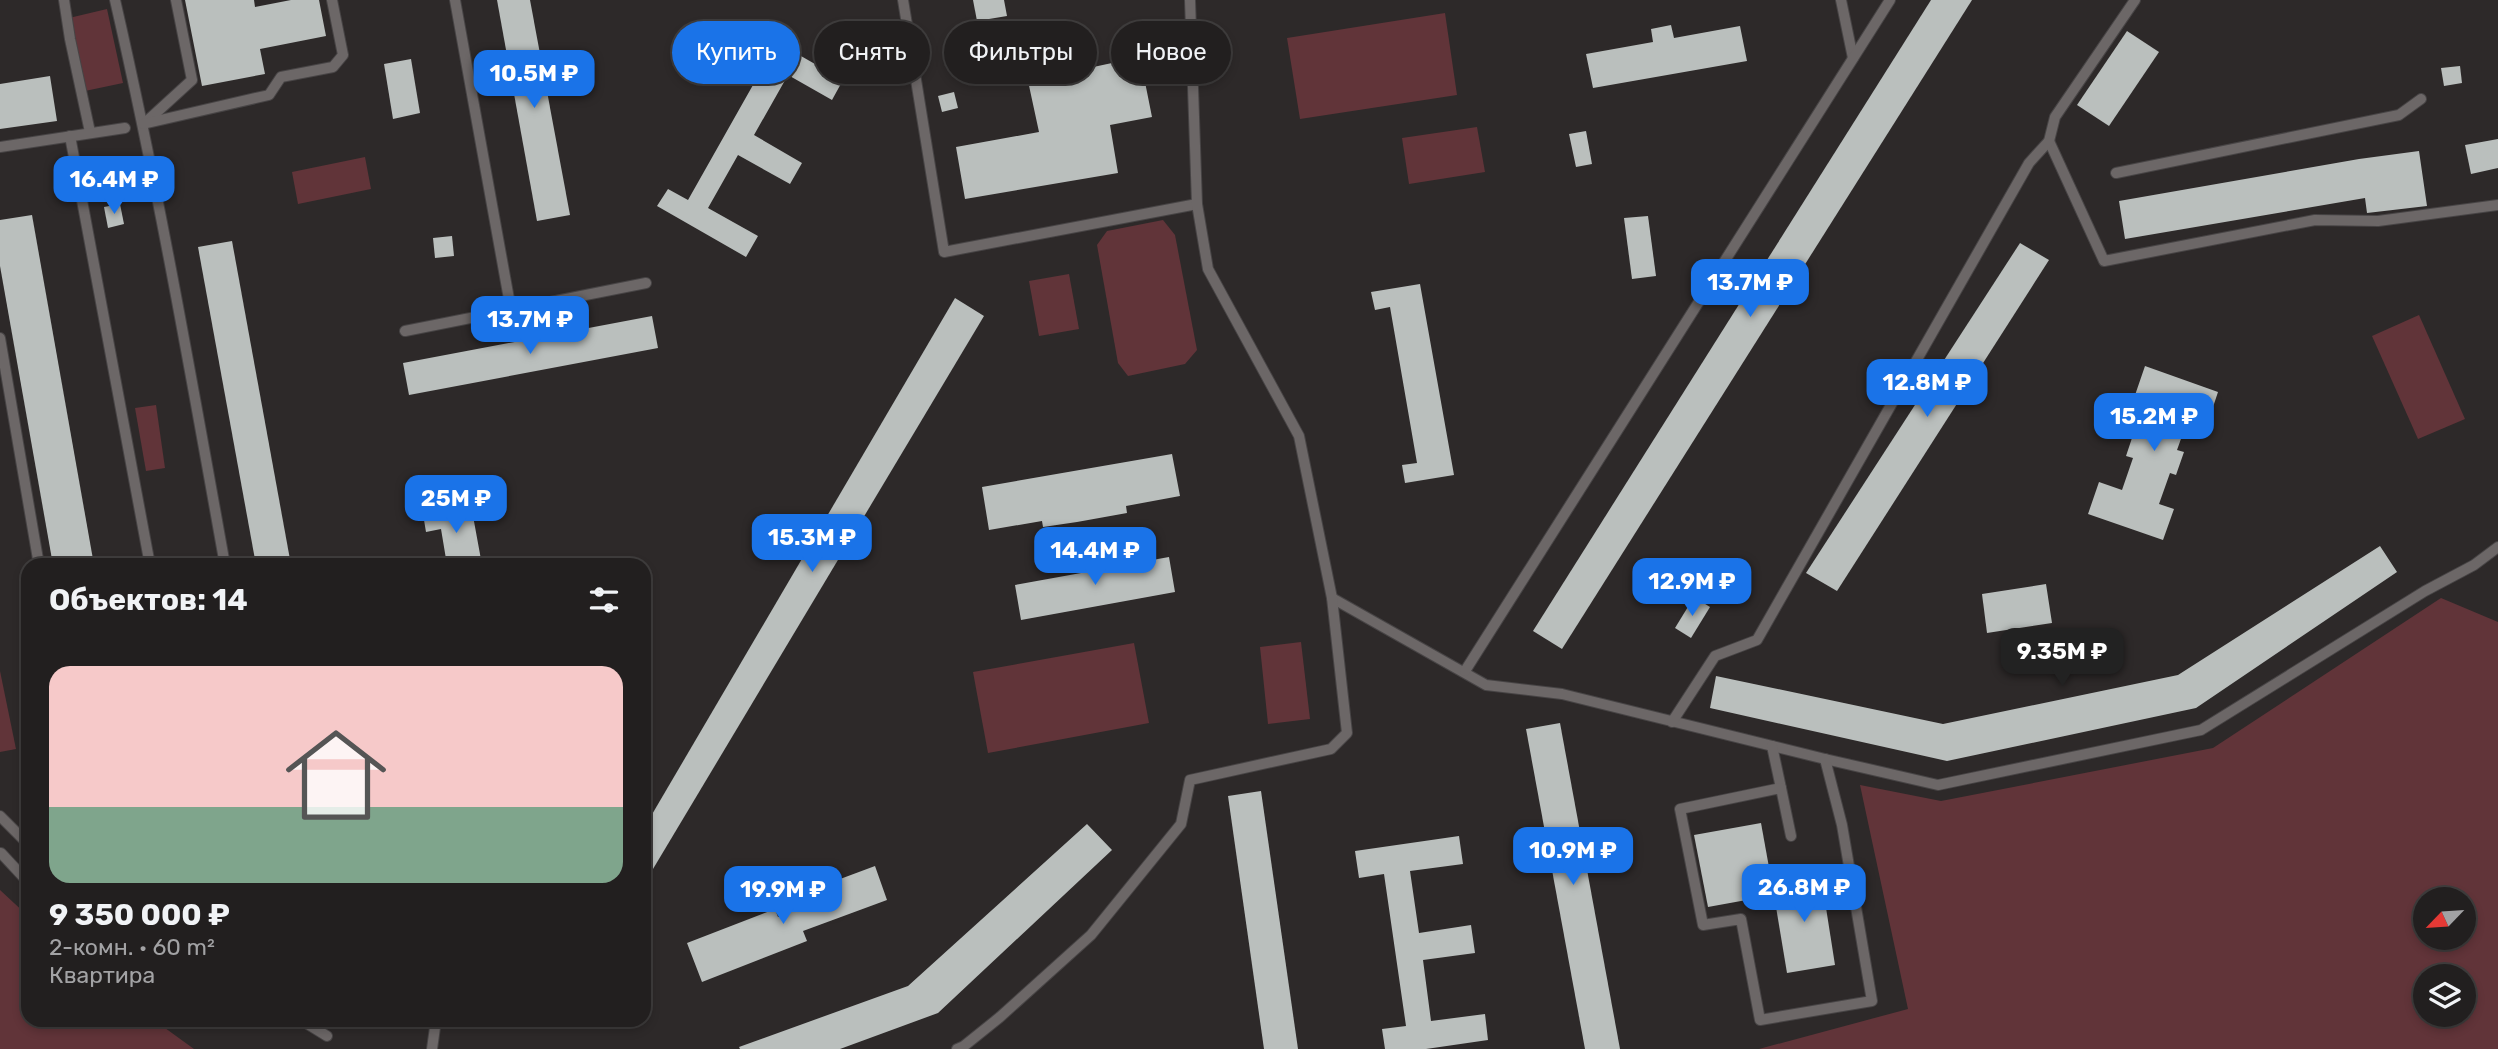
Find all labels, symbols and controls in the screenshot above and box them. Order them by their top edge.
chip: Купить [672,21,800,84]
chip: Снять [814,21,930,84]
chip: Фильтры [944,21,1097,84]
chip: Новое [1111,21,1231,84]
pin: 10.5M ₽ [469,50,599,110]
text: 10.5M ₽ [490,59,578,87]
pin: 16.4M ₽ [49,156,179,216]
text: 16.4M ₽ [69,165,159,193]
pin: 13.7M ₽ [1685,260,1815,319]
text: 13.7M ₽ [1707,268,1793,296]
pin: 13.7M ₽ [465,296,595,356]
text: 13.7M ₽ [487,305,573,333]
pin: 12.8M ₽ [1862,360,1992,419]
text: 12.8M ₽ [1883,368,1971,396]
pin: 15.2M ₽ [2089,393,2219,453]
text: 15.2M ₽ [2110,402,2198,430]
pin: 25M ₽ [407,476,505,535]
text: 25M ₽ [421,484,491,512]
pin: 15.3M ₽ [747,514,877,574]
text: 15.3M ₽ [768,523,856,551]
pin: 14.4M ₽ [1030,528,1160,587]
text: 14.4M ₽ [1050,536,1140,564]
pin: 12.9M ₽ [1627,558,1757,618]
text: 12.9M ₽ [1648,567,1736,595]
icon: filters [585,581,623,619]
text: Объектов: 14 [49,582,248,618]
pin: 9.35M ₽ [1997,628,2127,688]
text: 9.35M ₽ [2017,637,2107,665]
icon: home [273,712,399,838]
pin: 10.9M ₽ [1508,828,1638,887]
text: 10.9M ₽ [1529,836,1617,864]
pin: 26.8M ₽ [1739,864,1869,924]
pin: 19.9M ₽ [718,866,848,926]
text: 26.8M ₽ [1758,873,1850,901]
text: 19.9M ₽ [740,875,826,903]
north arrow [2413,887,2476,950]
map controls [2413,887,2476,1027]
text: 9 350 000 ₽ [49,897,230,933]
text: 2-комн. · 60 m² [49,933,215,961]
text: Квартира [49,961,155,989]
button: layers [2413,964,2476,1027]

